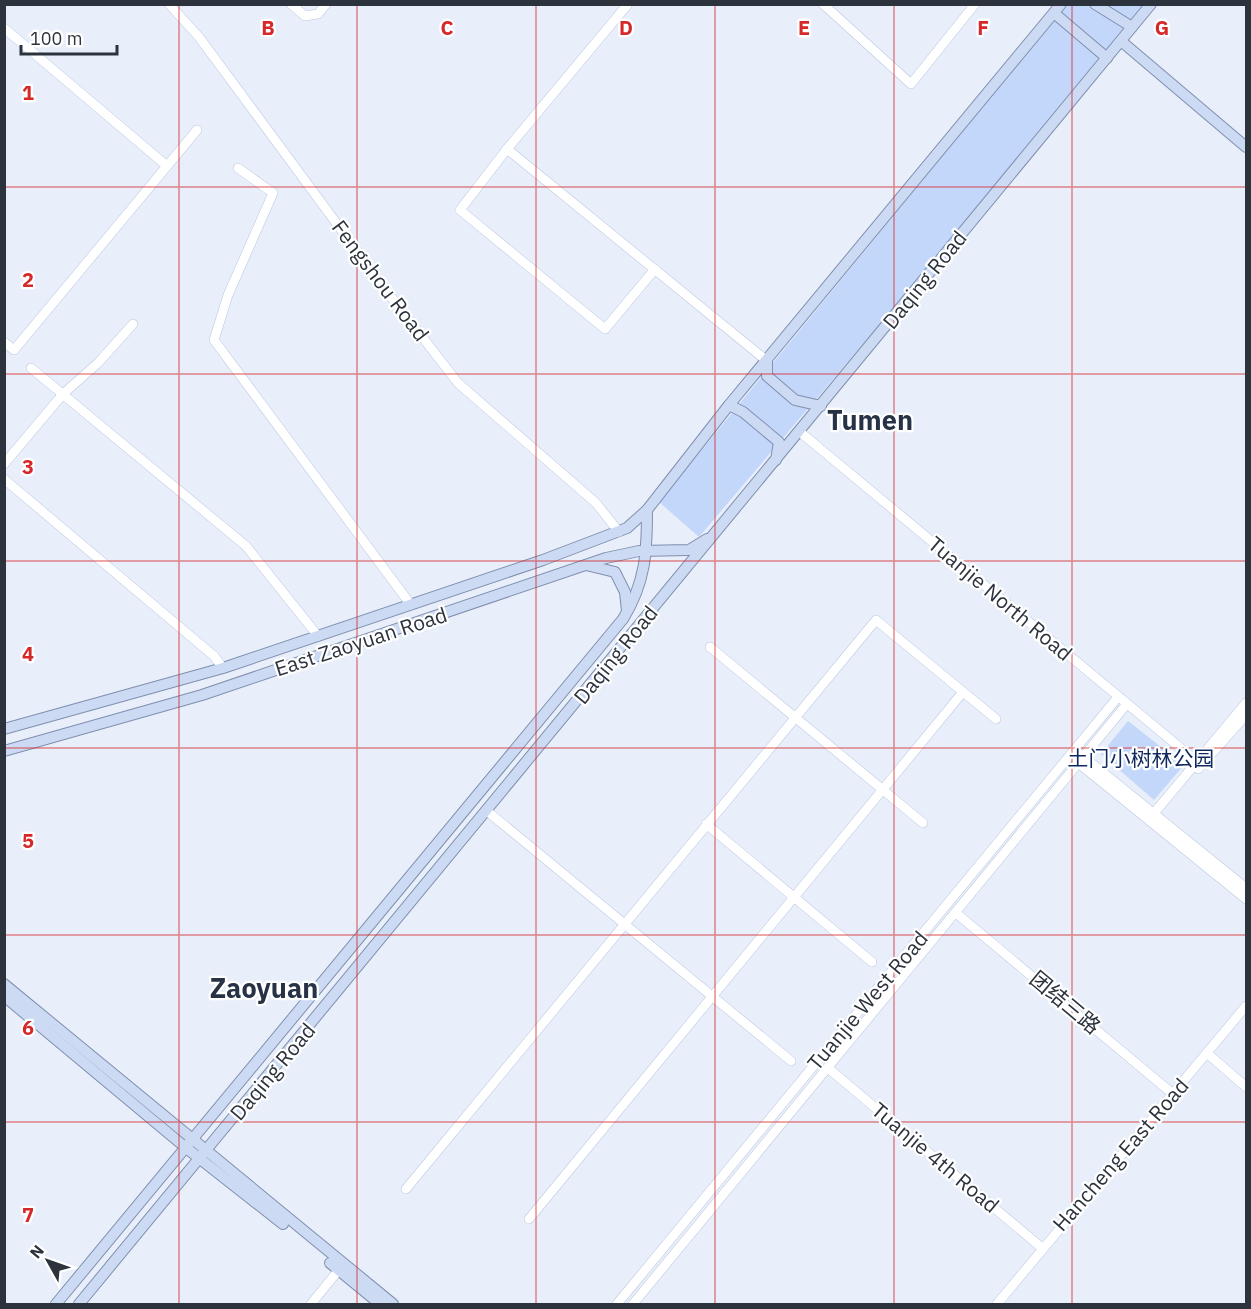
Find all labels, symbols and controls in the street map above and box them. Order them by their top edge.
text: B [261,14,275,41]
text: C [440,14,454,41]
text: D [619,14,633,41]
text: E [798,14,810,41]
text: F [977,14,989,41]
text: G [1155,14,1169,41]
scale bar [21,18,117,56]
text: 100 m [30,27,82,50]
text: 1 [22,79,34,106]
street label: Fengshou Road [326,214,436,347]
street label: Daqing Road [876,224,973,334]
text: 2 [22,266,34,293]
district label: Tumen [827,402,913,437]
text: 3 [22,453,34,480]
street label: Tuanjie North Road [923,530,1079,667]
street label: Daqing Road [567,599,664,709]
street label: East Zaoyuan Road [271,600,450,682]
text: 4 [22,640,34,667]
park label: 土门小树林公园 [1068,744,1215,772]
text: 5 [22,827,34,854]
street label: Tuanjie West Road [801,925,934,1076]
street label: 团结三路 [1024,965,1107,1040]
district label: Zaoyuan [210,970,318,1005]
text: 6 [22,1014,34,1041]
street label: Daqing Road [223,1017,321,1126]
street label: Hancheng East Road [1046,1072,1194,1237]
street label: Tuanjie 4th Road [866,1096,1005,1219]
text: 7 [22,1201,34,1228]
north arrow [18,1231,78,1291]
text: N [25,1240,48,1262]

